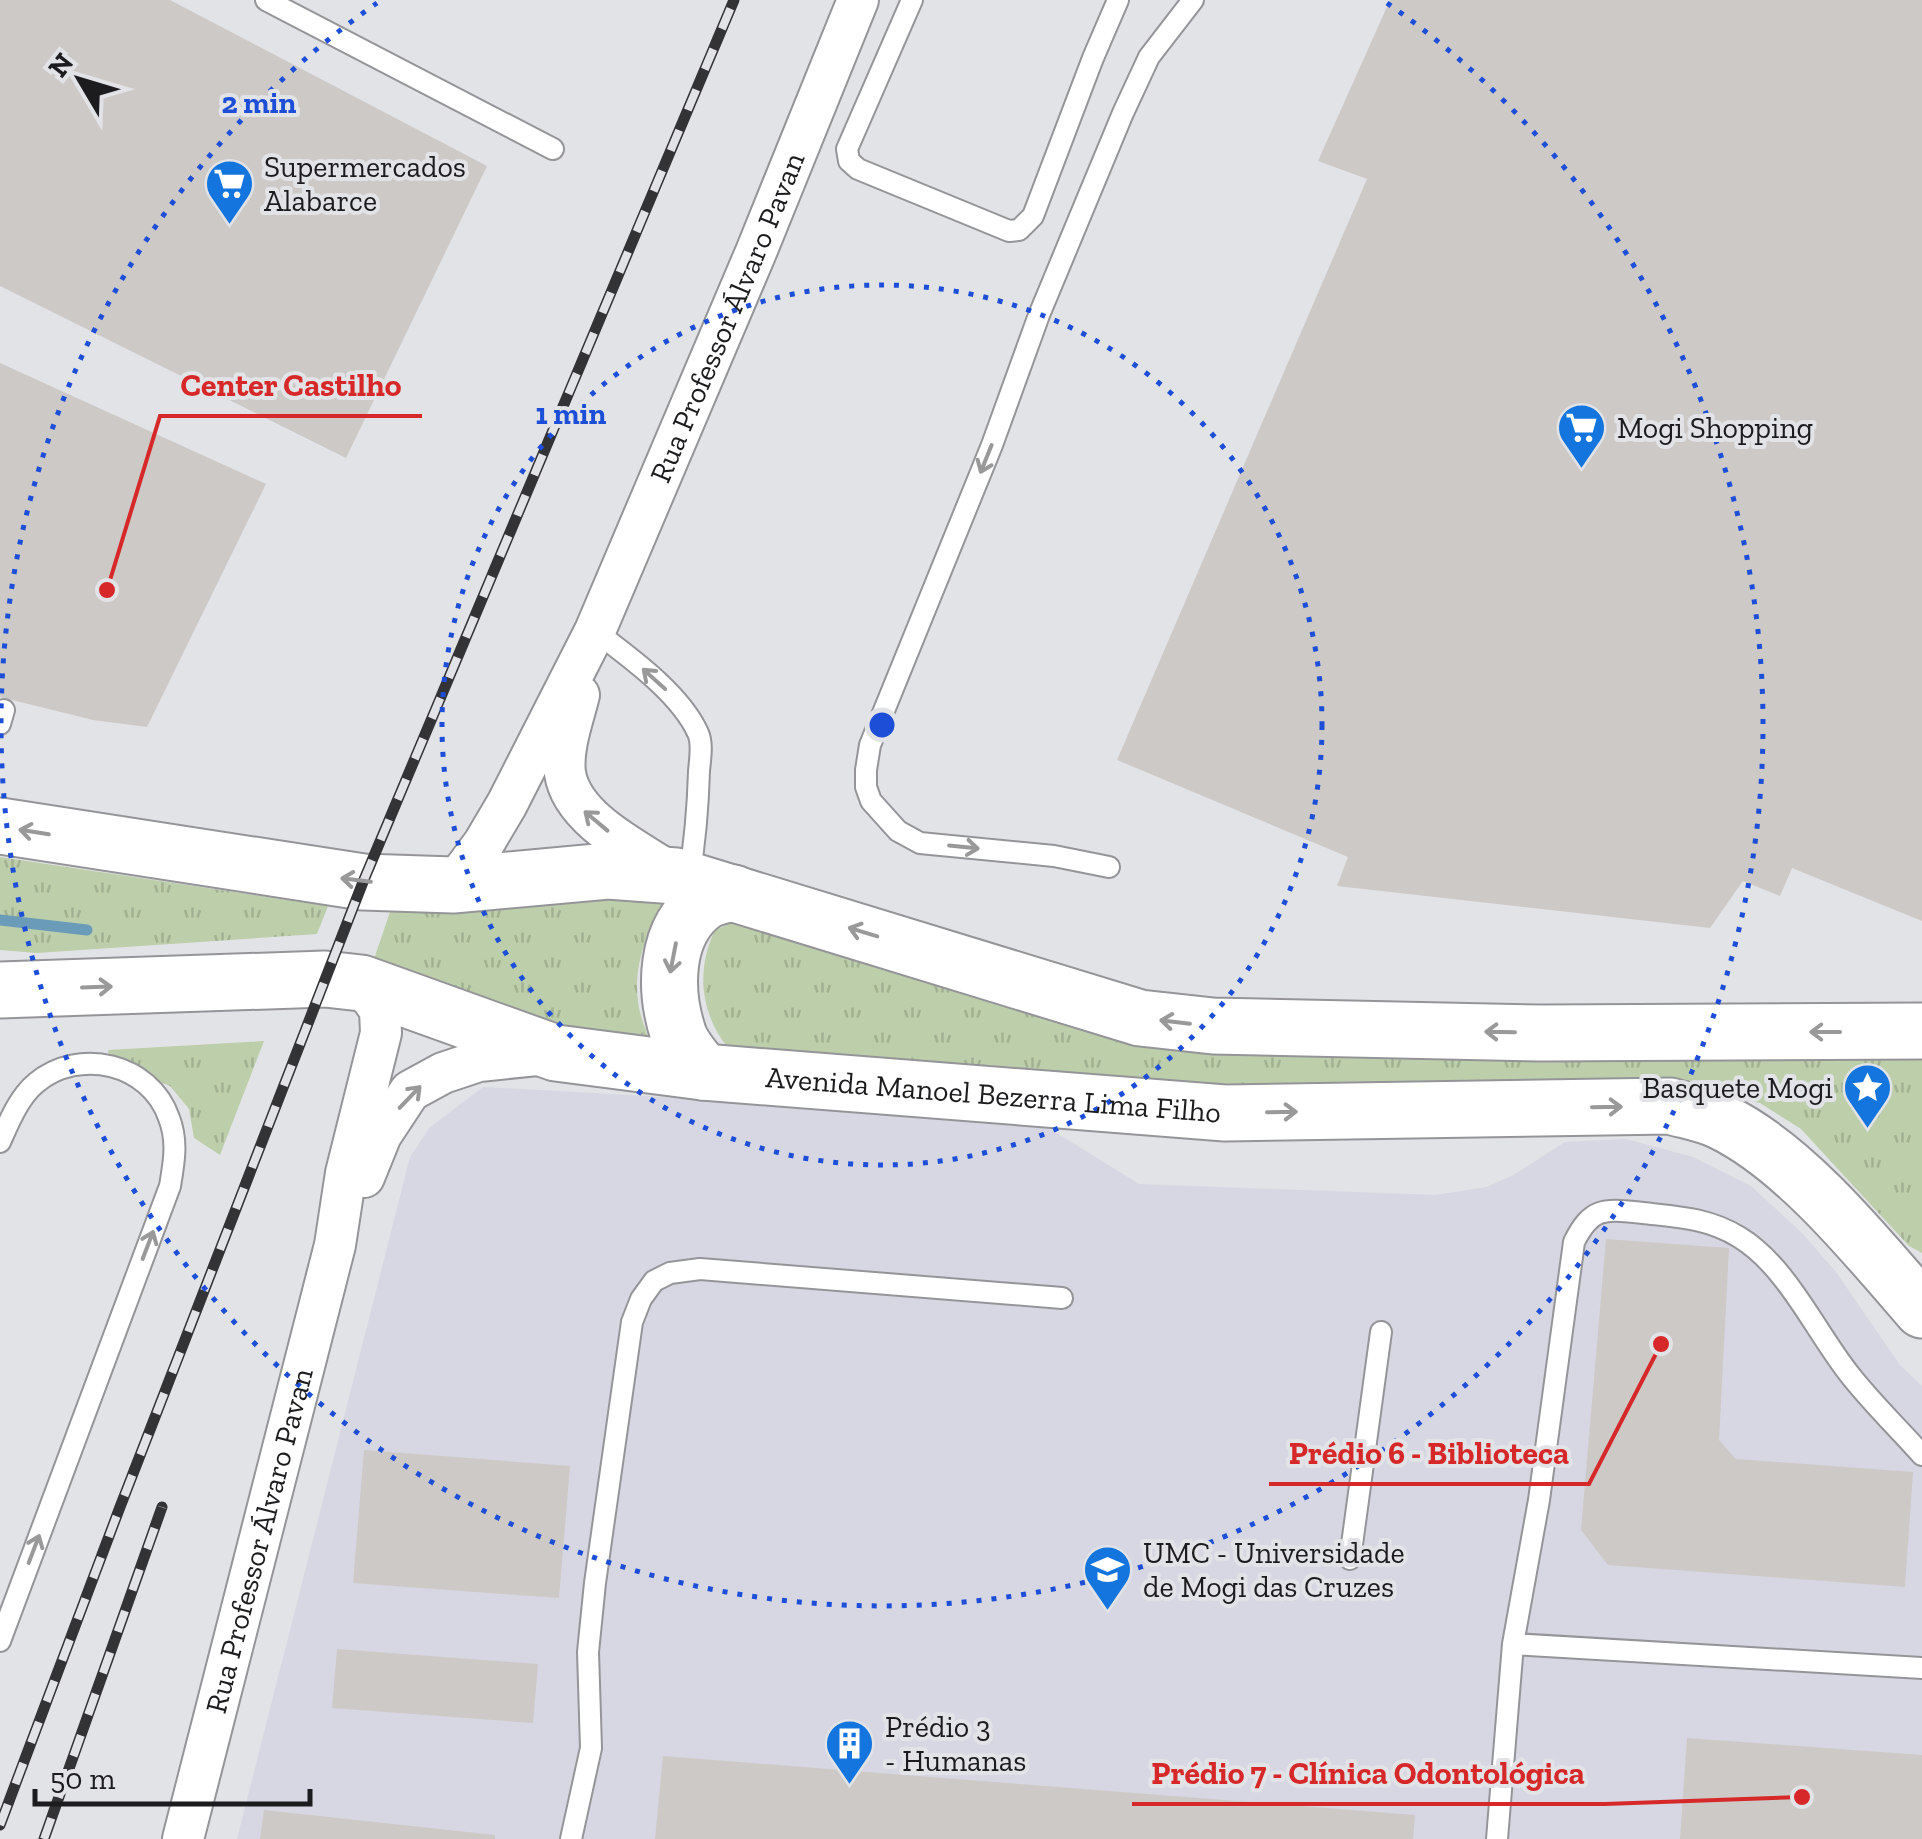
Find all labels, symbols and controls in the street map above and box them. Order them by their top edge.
north arrow [30,30,130,130]
text: N [41,46,80,83]
text: 2 min [222,85,297,121]
street label: Rua Professor Álvaro Pavan [642,147,812,488]
place label: Supermercados Alabarce [264,149,466,219]
supermarket icon: Supermercados Alabarce [203,158,255,226]
callout: Center Castilho [160,354,422,416]
text: Center Castilho [180,366,402,404]
text: 1 min [536,396,607,432]
supermarket icon: Mogi Shopping [1556,402,1608,470]
place label: Mogi Shopping [1617,410,1813,446]
one-way arrow [976,443,994,473]
one-way arrow [642,668,667,691]
centre of rings [864,707,900,743]
one-way arrow [584,810,609,833]
one-way arrow [18,822,51,840]
one-way arrow [947,838,980,857]
one-way arrow [340,870,372,889]
one-way arrow [848,922,879,940]
one-way arrow [663,941,682,973]
one-way arrow [81,977,113,996]
one-way arrow [1159,1012,1191,1031]
one-way arrow [1484,1022,1516,1041]
one-way arrow [1809,1022,1842,1042]
street label: Avenida Manoel Bezerra Lima Filho [764,1059,1222,1131]
place icon: Basquete Mogi [1842,1062,1894,1130]
place label: Basquete Mogi [1642,1070,1833,1106]
one-way arrow [398,1086,422,1110]
one-way arrow [1590,1098,1623,1116]
one-way arrow [1266,1102,1298,1122]
one-way arrow [140,1230,158,1261]
street label: Rua Professor Álvaro Pavan [198,1364,321,1717]
callout: Prédio 6 - Biblioteca [1269,1422,1589,1484]
text: Prédio 6 - Biblioteca [1289,1434,1569,1472]
one-way arrow [26,1535,44,1566]
place label: UMC - Universidade de Mogi das Cruzes [1143,1535,1405,1605]
school or university icon: UMC - Universidade de Mogi das Cruzes [1082,1544,1134,1612]
place label: Prédio 3 - Humanas [885,1709,1026,1779]
building icon: Prédio 3 - Humanas [824,1718,876,1786]
callout: Prédio 7 - Clínica Odontológica [1132,1742,1605,1804]
scale bar [35,1744,310,1806]
text: Prédio 7 - Clínica Odontológica [1151,1754,1585,1792]
text: 50 m [50,1761,115,1797]

